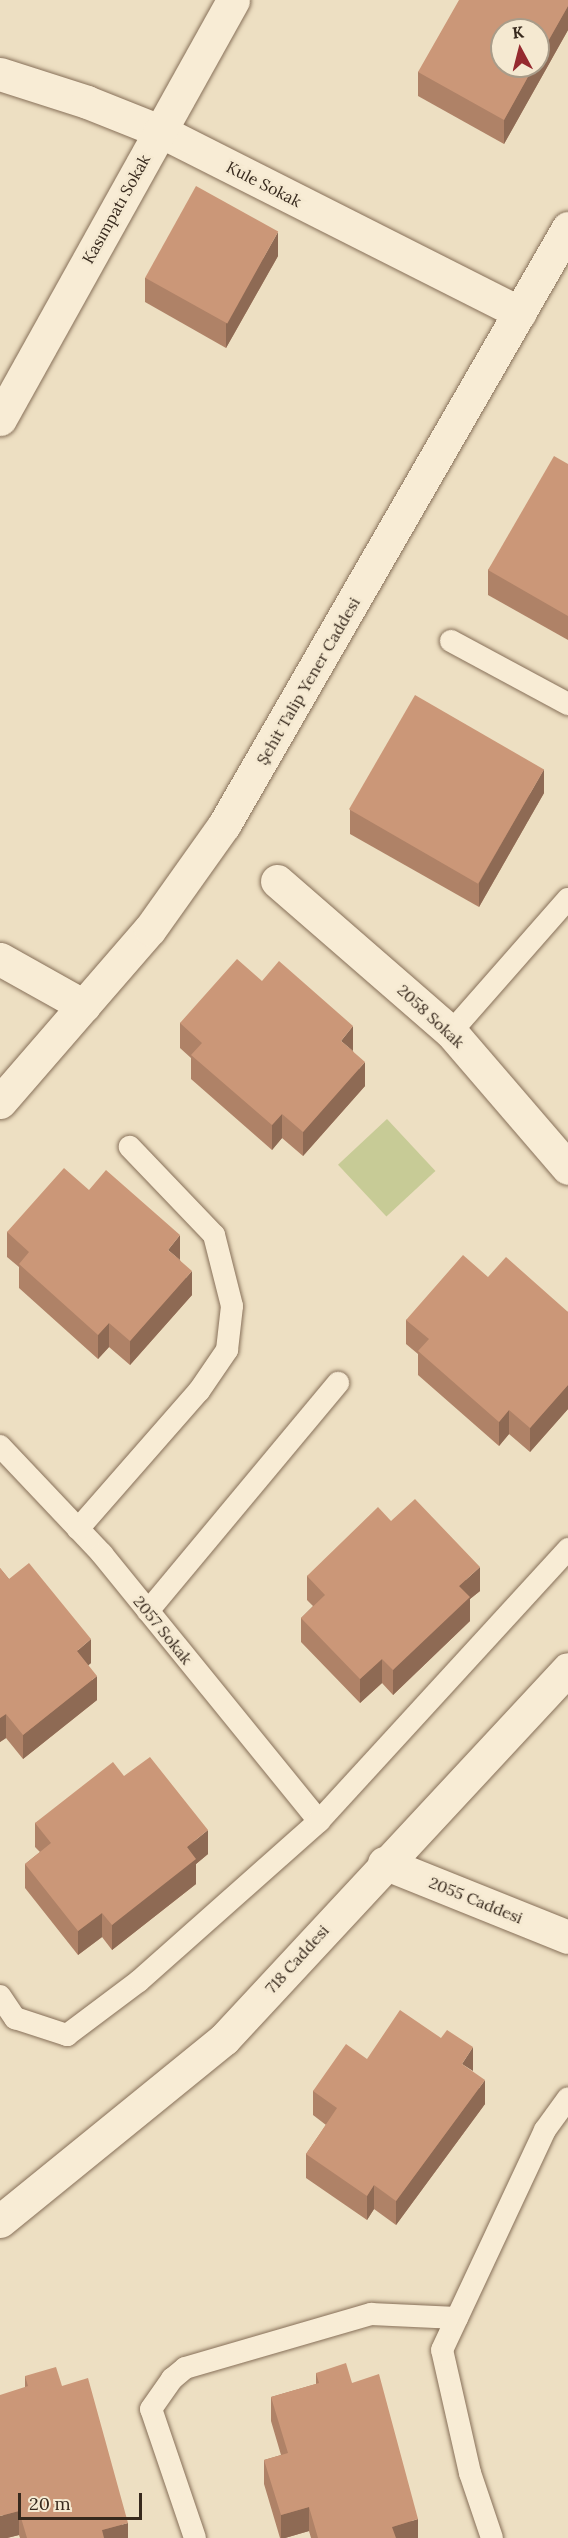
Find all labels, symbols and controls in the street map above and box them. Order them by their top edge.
north arrow [490,18,550,78]
text: K [511,21,525,43]
street label: Kasımpatı Sokak [78,151,154,267]
street label: Kule Sokak [223,157,305,211]
street label: Şehit Talip Yener Caddesi [252,594,364,768]
street label: 2058 Sokak [394,980,468,1052]
street label: 2057 Sokak [130,1592,196,1668]
street label: 2055 Caddesi [426,1872,526,1928]
street label: 718 Caddesi [261,1921,333,1997]
scale bar [21,2481,146,2519]
text: 20 m [29,2492,71,2515]

